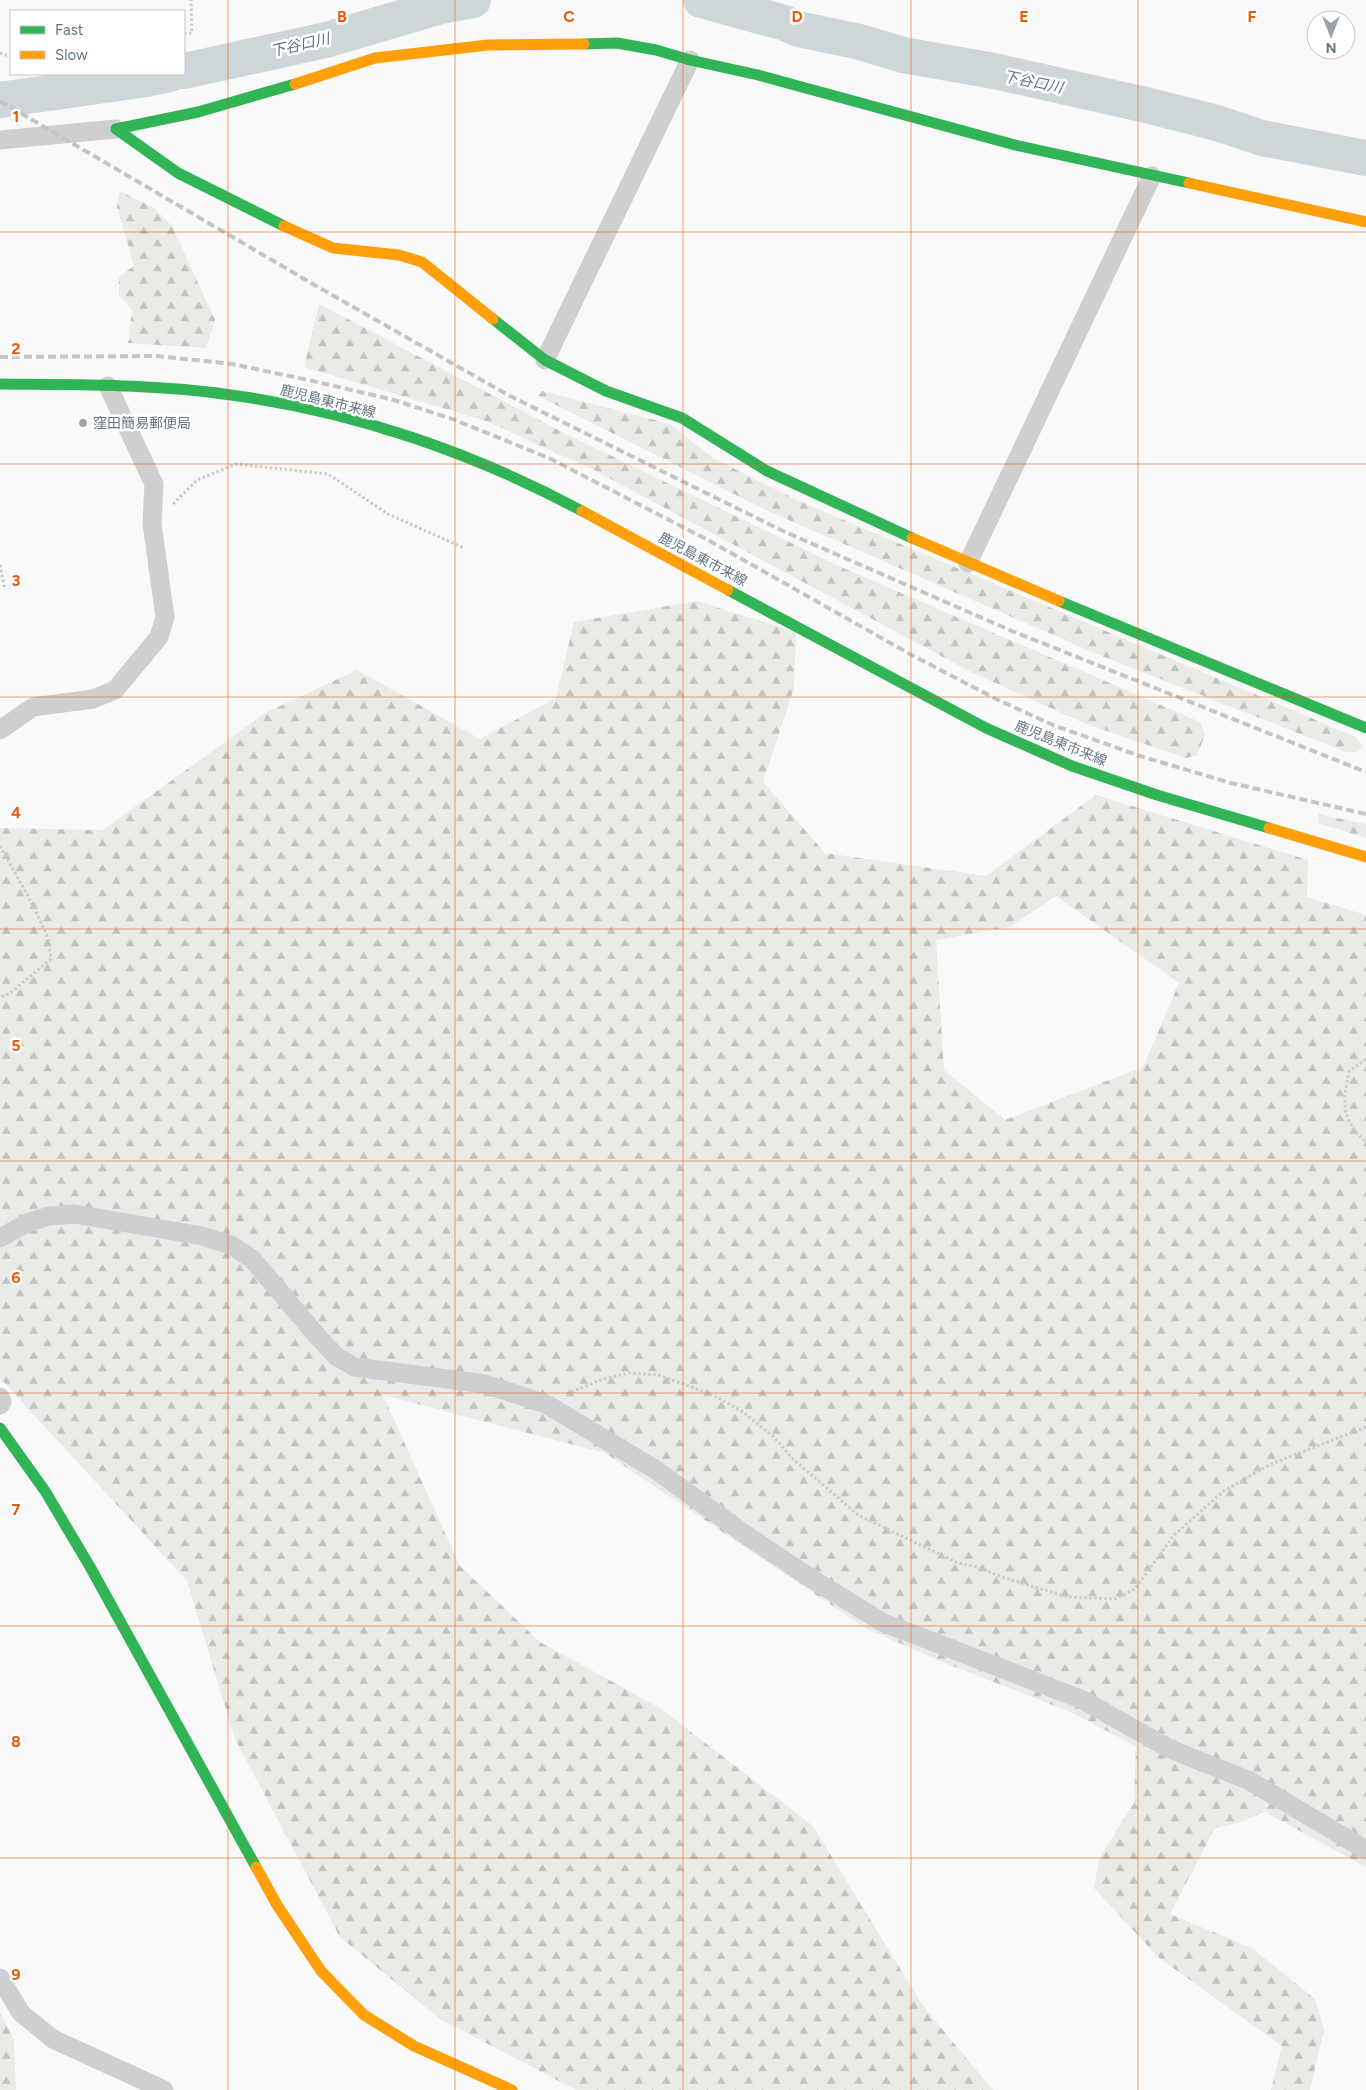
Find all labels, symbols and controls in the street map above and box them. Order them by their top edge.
text: B [337,7,347,26]
text: C [563,7,575,26]
text: D [791,7,803,26]
text: E [1019,7,1029,26]
text: F [1248,7,1257,26]
legend [10,10,185,75]
north arrow [1306,10,1356,60]
text: Fast [55,21,84,39]
water label: 下谷口川 [269,29,333,61]
text: N [1326,39,1336,56]
text: Slow [55,46,88,64]
water label: 下谷口川 [1002,67,1066,97]
text: 1 [13,107,19,126]
text: 2 [11,339,21,358]
street label: 鹿児島東市来線 [278,381,377,422]
place label: 窪田簡易郵便局 [93,415,191,432]
marker: 窪田簡易郵便局 [77,417,89,429]
street label: 鹿児島東市来線 [656,529,750,590]
text: 3 [12,571,21,590]
street label: 鹿児島東市来線 [1012,717,1109,770]
text: 4 [11,803,21,822]
text: 5 [11,1036,21,1055]
text: 6 [11,1268,21,1287]
text: 7 [12,1500,21,1519]
text: 8 [11,1732,21,1751]
text: 9 [11,1965,21,1984]

